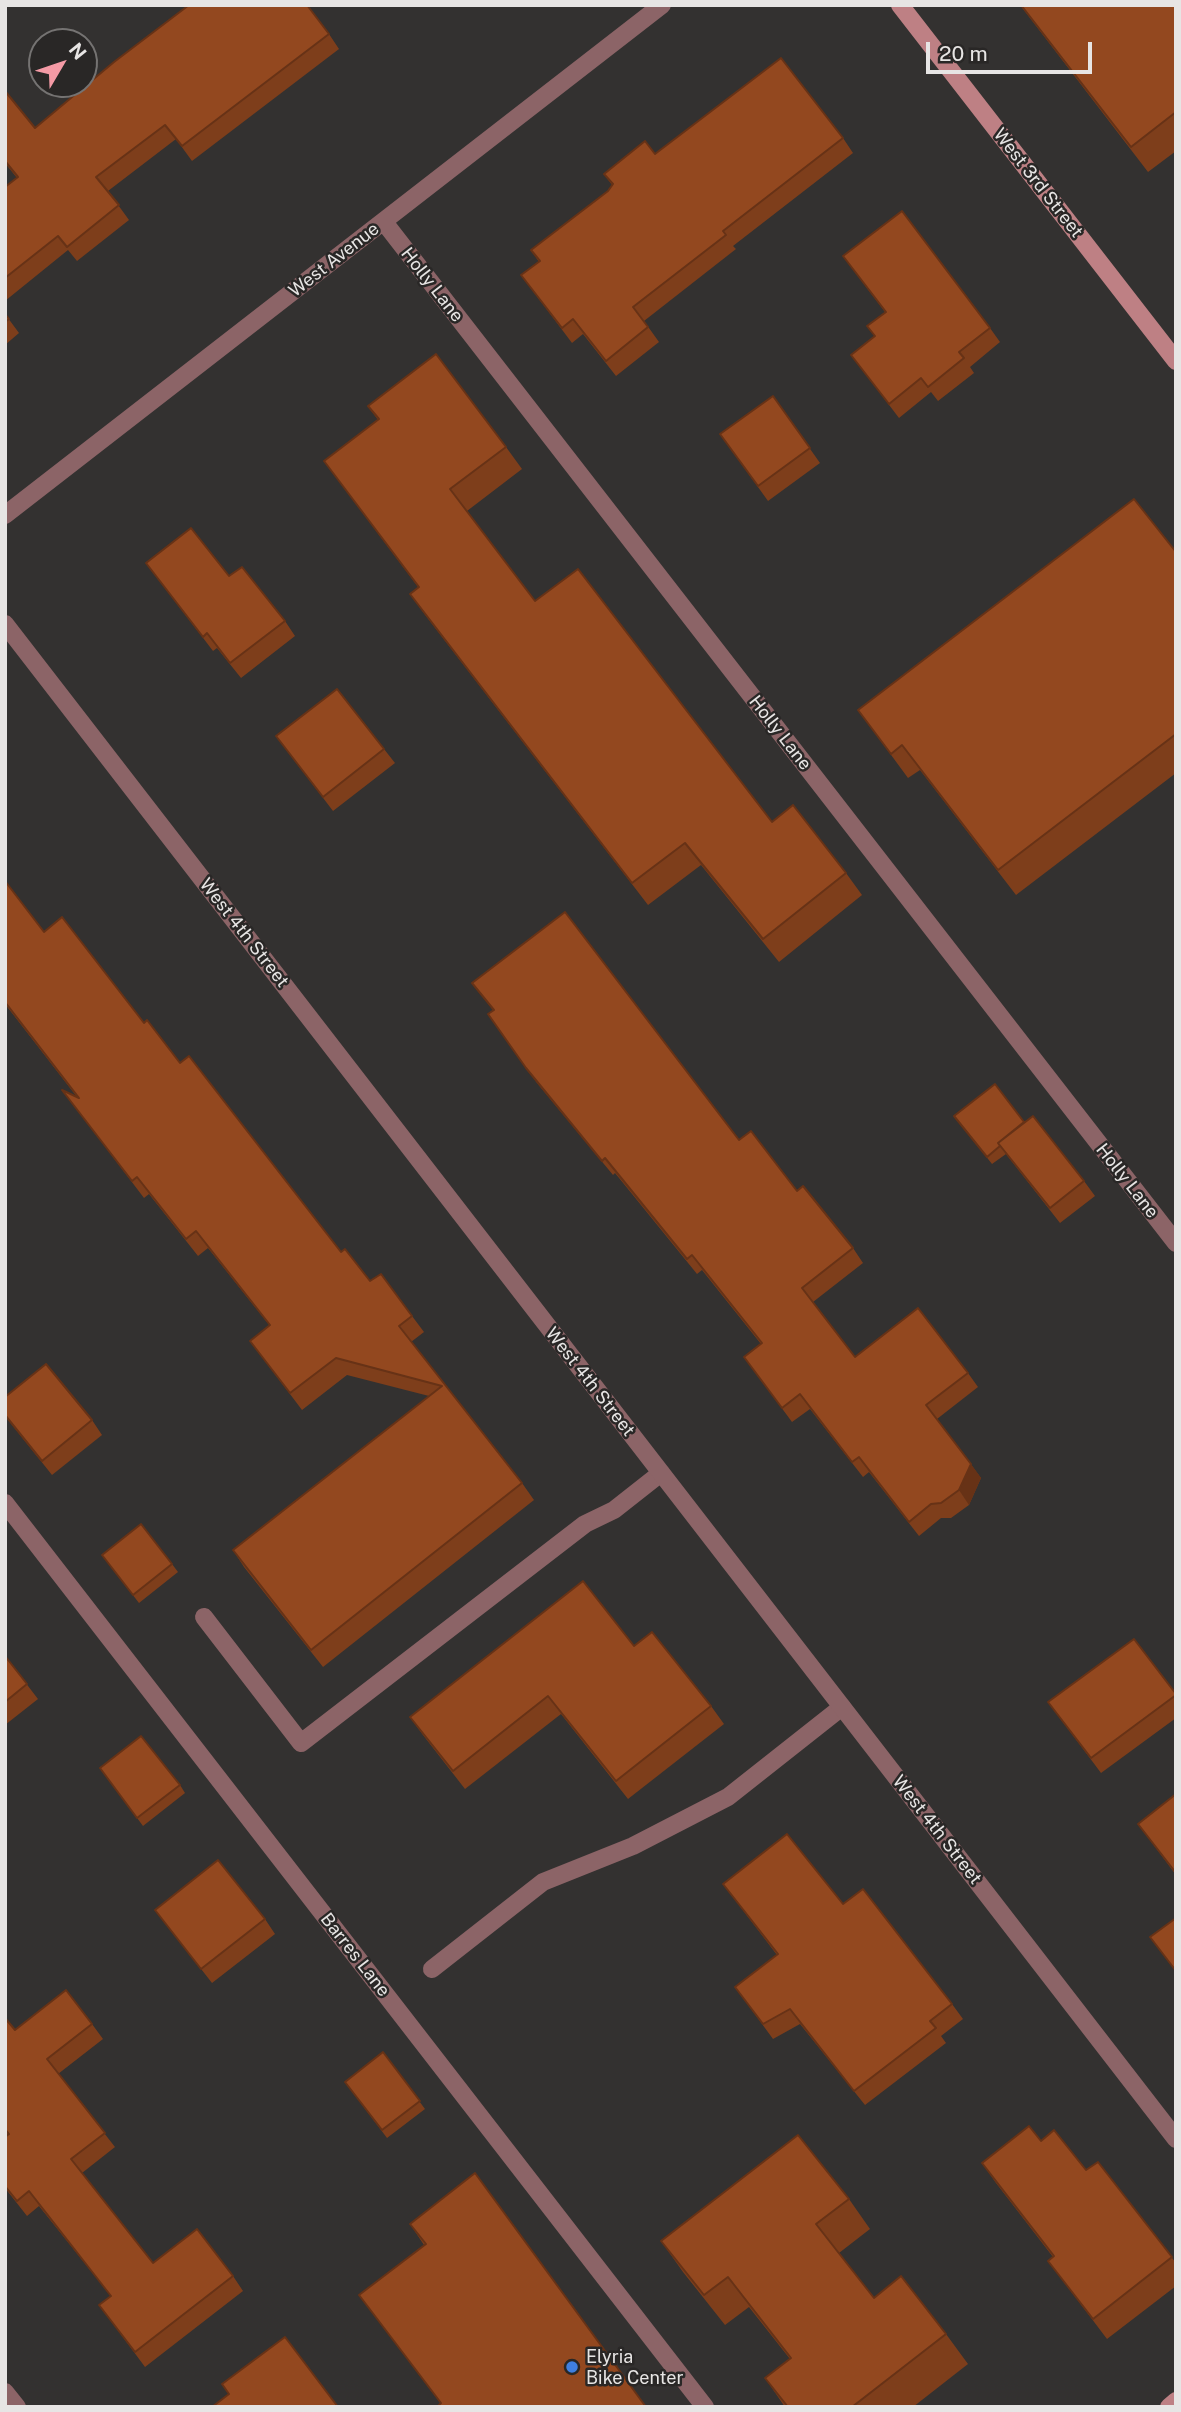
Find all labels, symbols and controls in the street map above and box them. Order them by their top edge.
north arrow [28,28,98,98]
scale bar [929,28,1095,72]
text: N [65,38,91,64]
text: 20 m [939,41,988,66]
street label: West 3rd Street [989,124,1087,242]
street label: West Avenue [285,218,383,302]
street label: Holly Lane [396,243,468,327]
street label: Holly Lane [744,691,816,775]
street label: West 4th Street [195,874,293,992]
street label: Holly Lane [1091,1139,1163,1223]
street label: West 4th Street [541,1323,639,1441]
street label: West 4th Street [888,1771,986,1889]
street label: Barres Lane [316,1909,394,2001]
place label: Elyria Bike Center [586,2346,683,2388]
marker: Elyria Bike Center [564,2359,580,2375]

